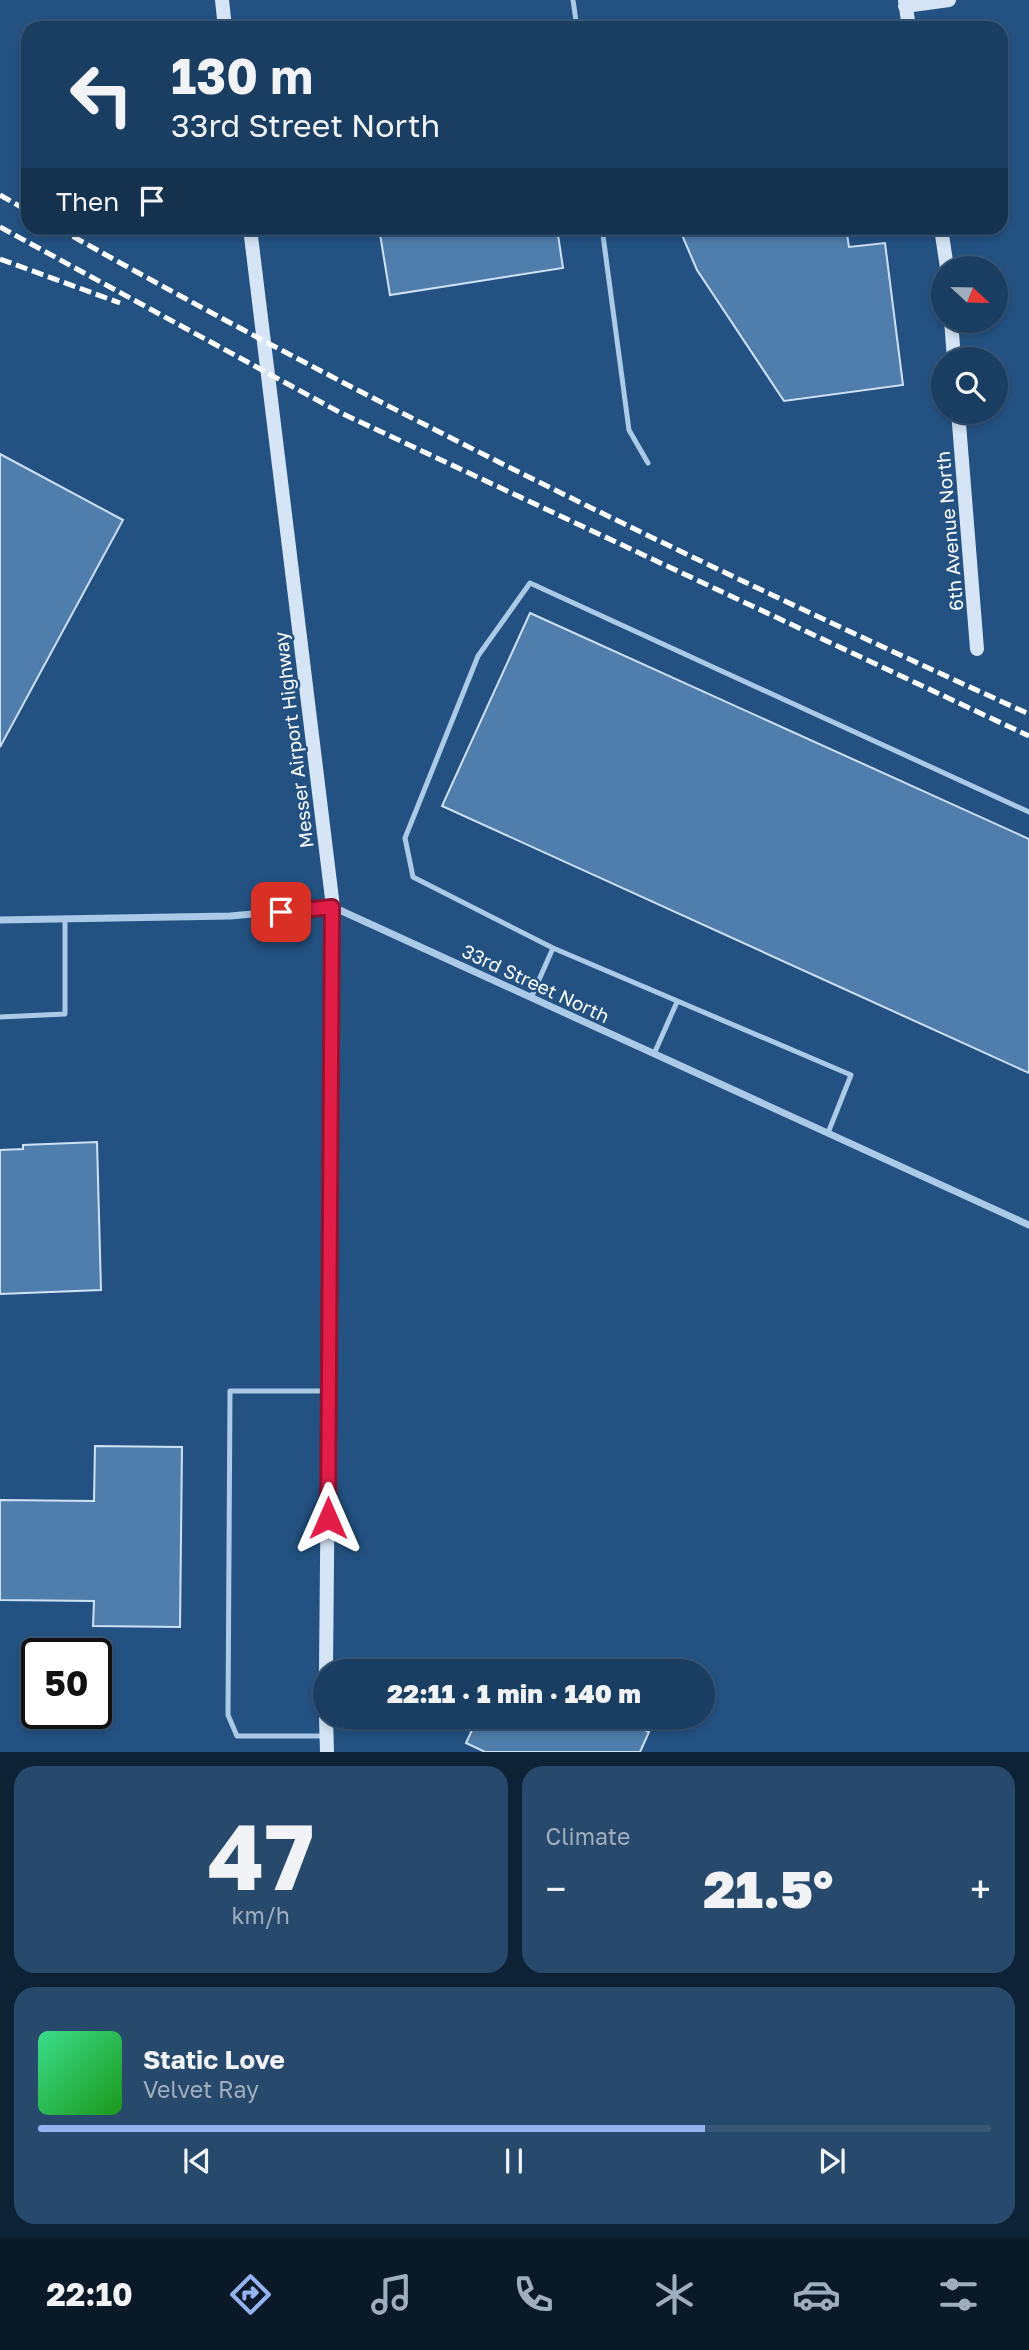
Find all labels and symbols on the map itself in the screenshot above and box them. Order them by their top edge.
north arrow [931,256,1008,332]
street label: 6th Avenue North [931,450,967,612]
street label: Messer Airport Highway [268,630,318,850]
pin [251,882,311,942]
street label: 33rd Street North [459,939,613,1027]
position arrow [291,1481,365,1555]
speed limit sign: 50 [21,1638,112,1729]

